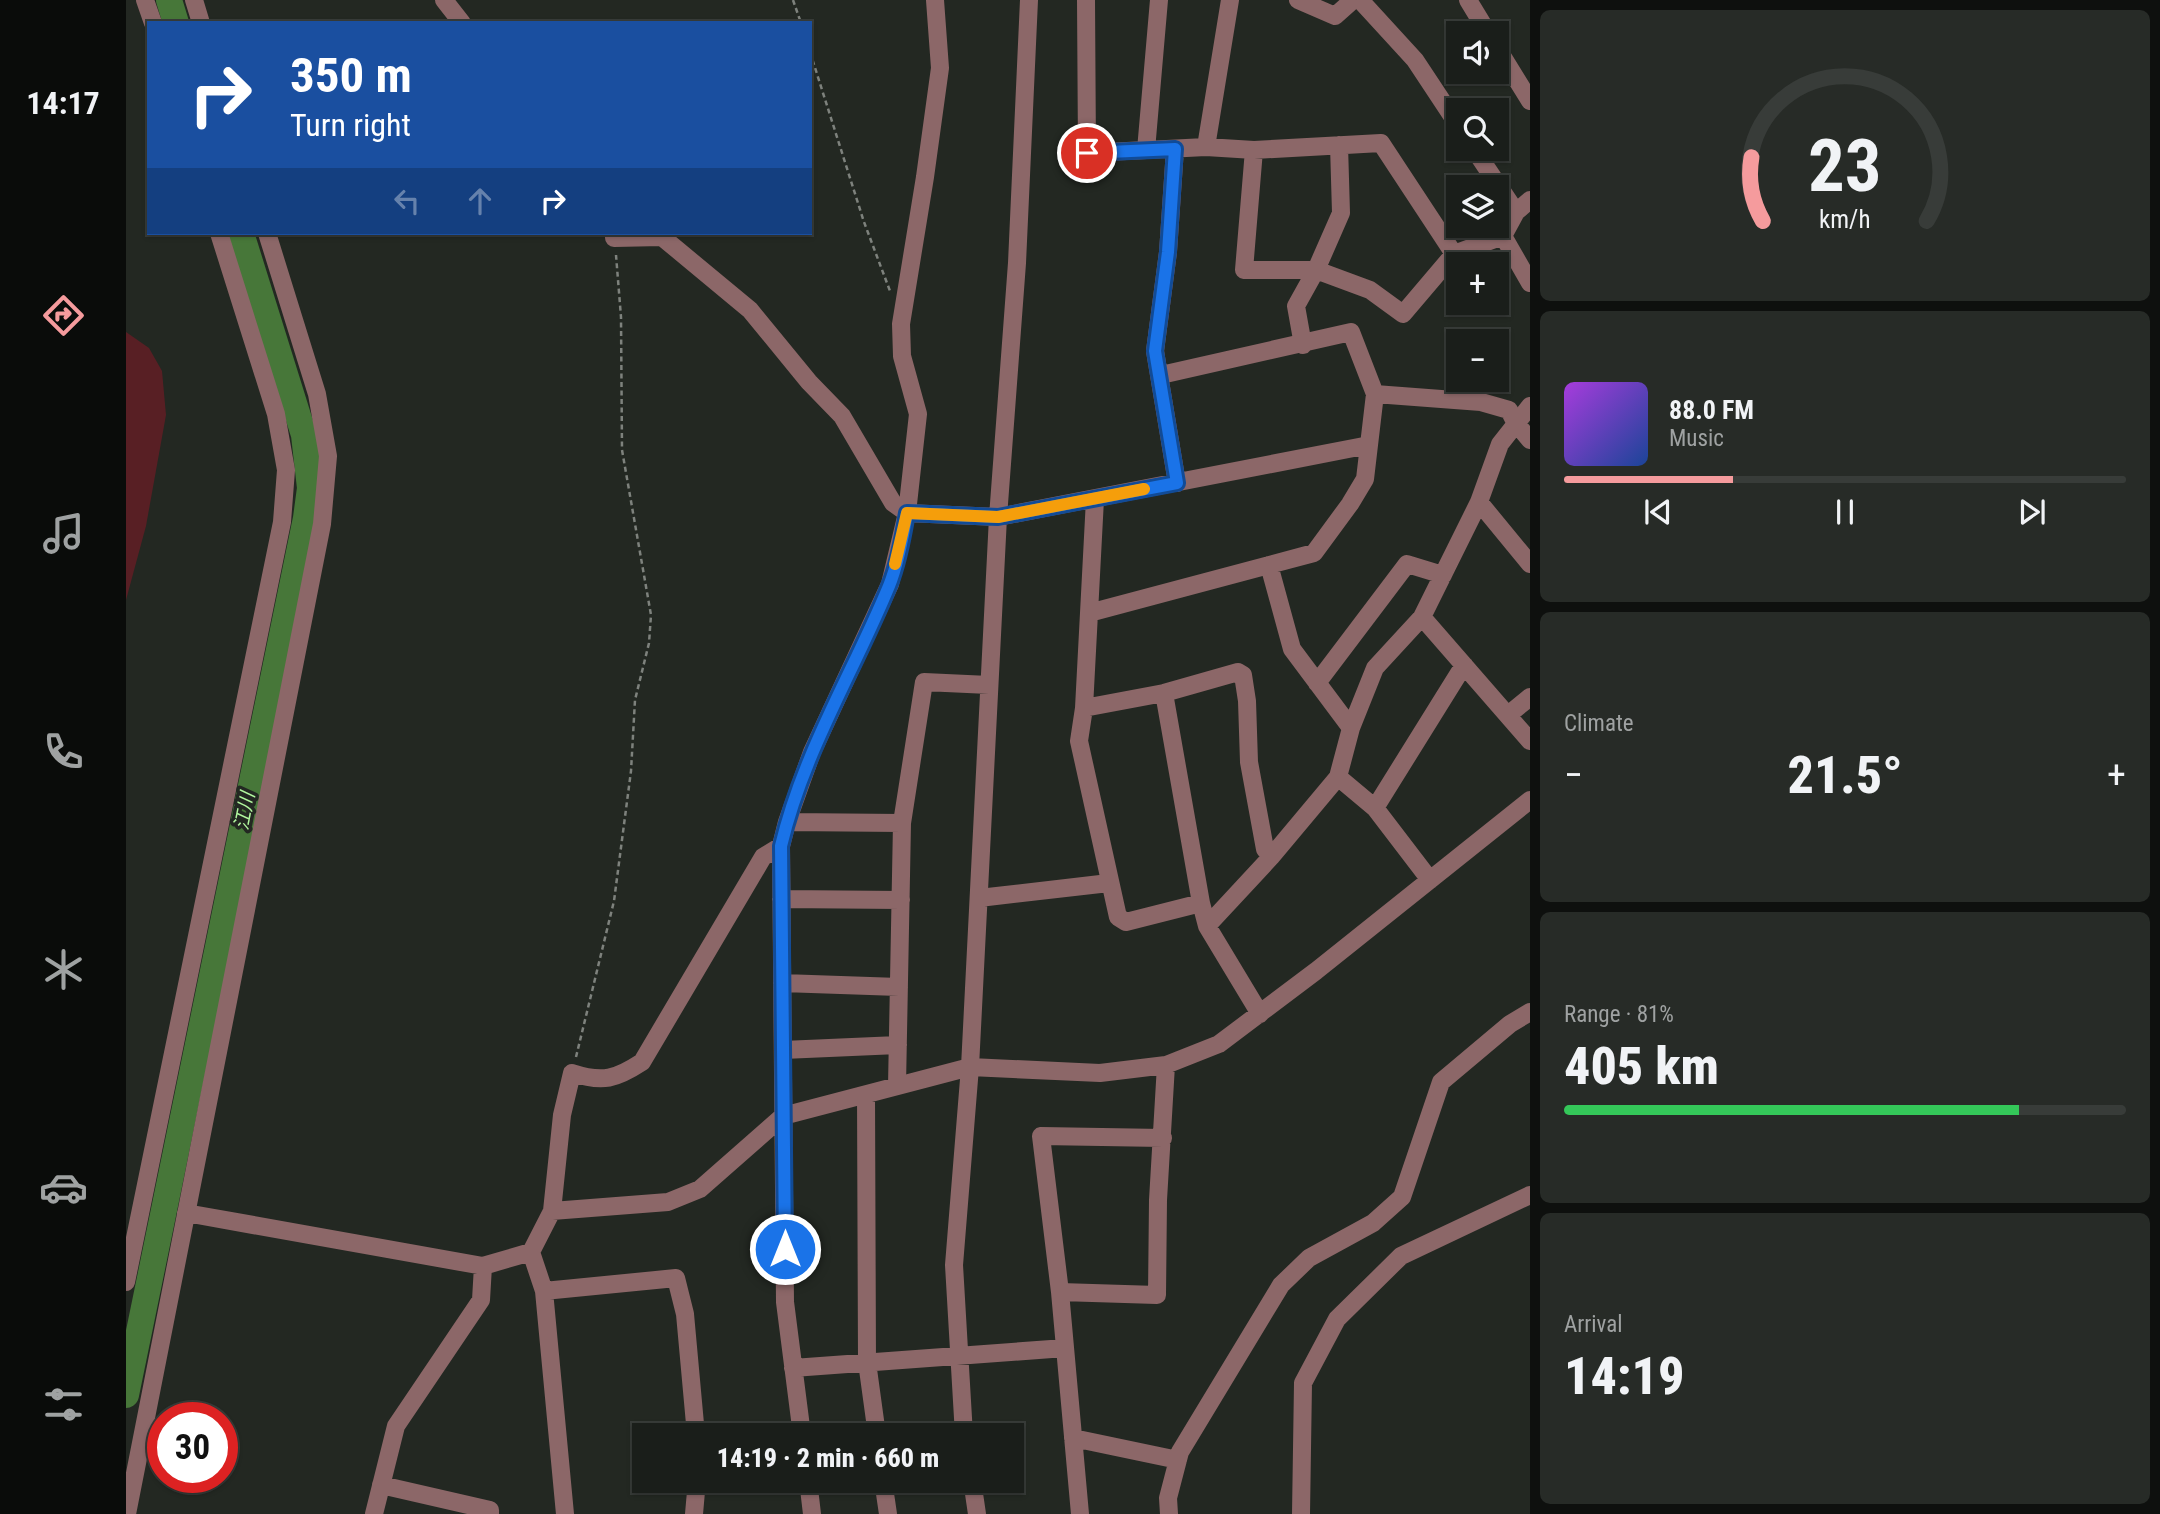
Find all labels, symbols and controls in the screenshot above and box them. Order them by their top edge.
map controls [1446,21,1509,392]
button: sound [1446,21,1509,84]
text: 350 m [290,47,412,104]
icon: right [175,49,266,140]
text: 14:17 [26,84,100,122]
button: search [1446,98,1509,161]
text: Turn right [290,106,411,144]
pin [1057,123,1117,183]
text: 23 [1808,124,1882,210]
icon: arrive [1068,134,1106,172]
button: layers [1446,175,1509,238]
icon: left [388,182,426,220]
icon: ahead [461,182,499,220]
icon: right [534,182,572,220]
text: km/h [1819,205,1871,234]
button: + [1446,252,1509,315]
icon: directions [39,291,88,340]
button: − [1446,329,1509,392]
text: 88.0 FM [1669,395,1754,425]
text: Music [1669,425,1724,452]
icon: previous [1639,493,1677,531]
icon: pause [1826,493,1864,531]
icon: next [2013,493,2051,531]
icon: music [39,509,88,558]
text: Climate [1564,710,1634,737]
icon: phone [39,727,88,776]
text: 21.5° [1787,745,1903,806]
text: − [1564,753,1583,797]
text: + [2107,753,2126,797]
water label: 江川 [230,788,260,832]
icon: climate [39,945,88,994]
text: Range · 81% [1564,1001,1674,1028]
text: 405 km [1564,1036,1719,1097]
icon: car [39,1163,88,1212]
position arrow [748,1212,822,1286]
text: Arrival [1564,1311,1623,1338]
text: 14:19 [1564,1346,1684,1407]
icon: filters [39,1380,88,1429]
speed limit sign: 30 [147,1402,238,1493]
text: 14:19 · 2 min · 660 m [717,1443,939,1473]

